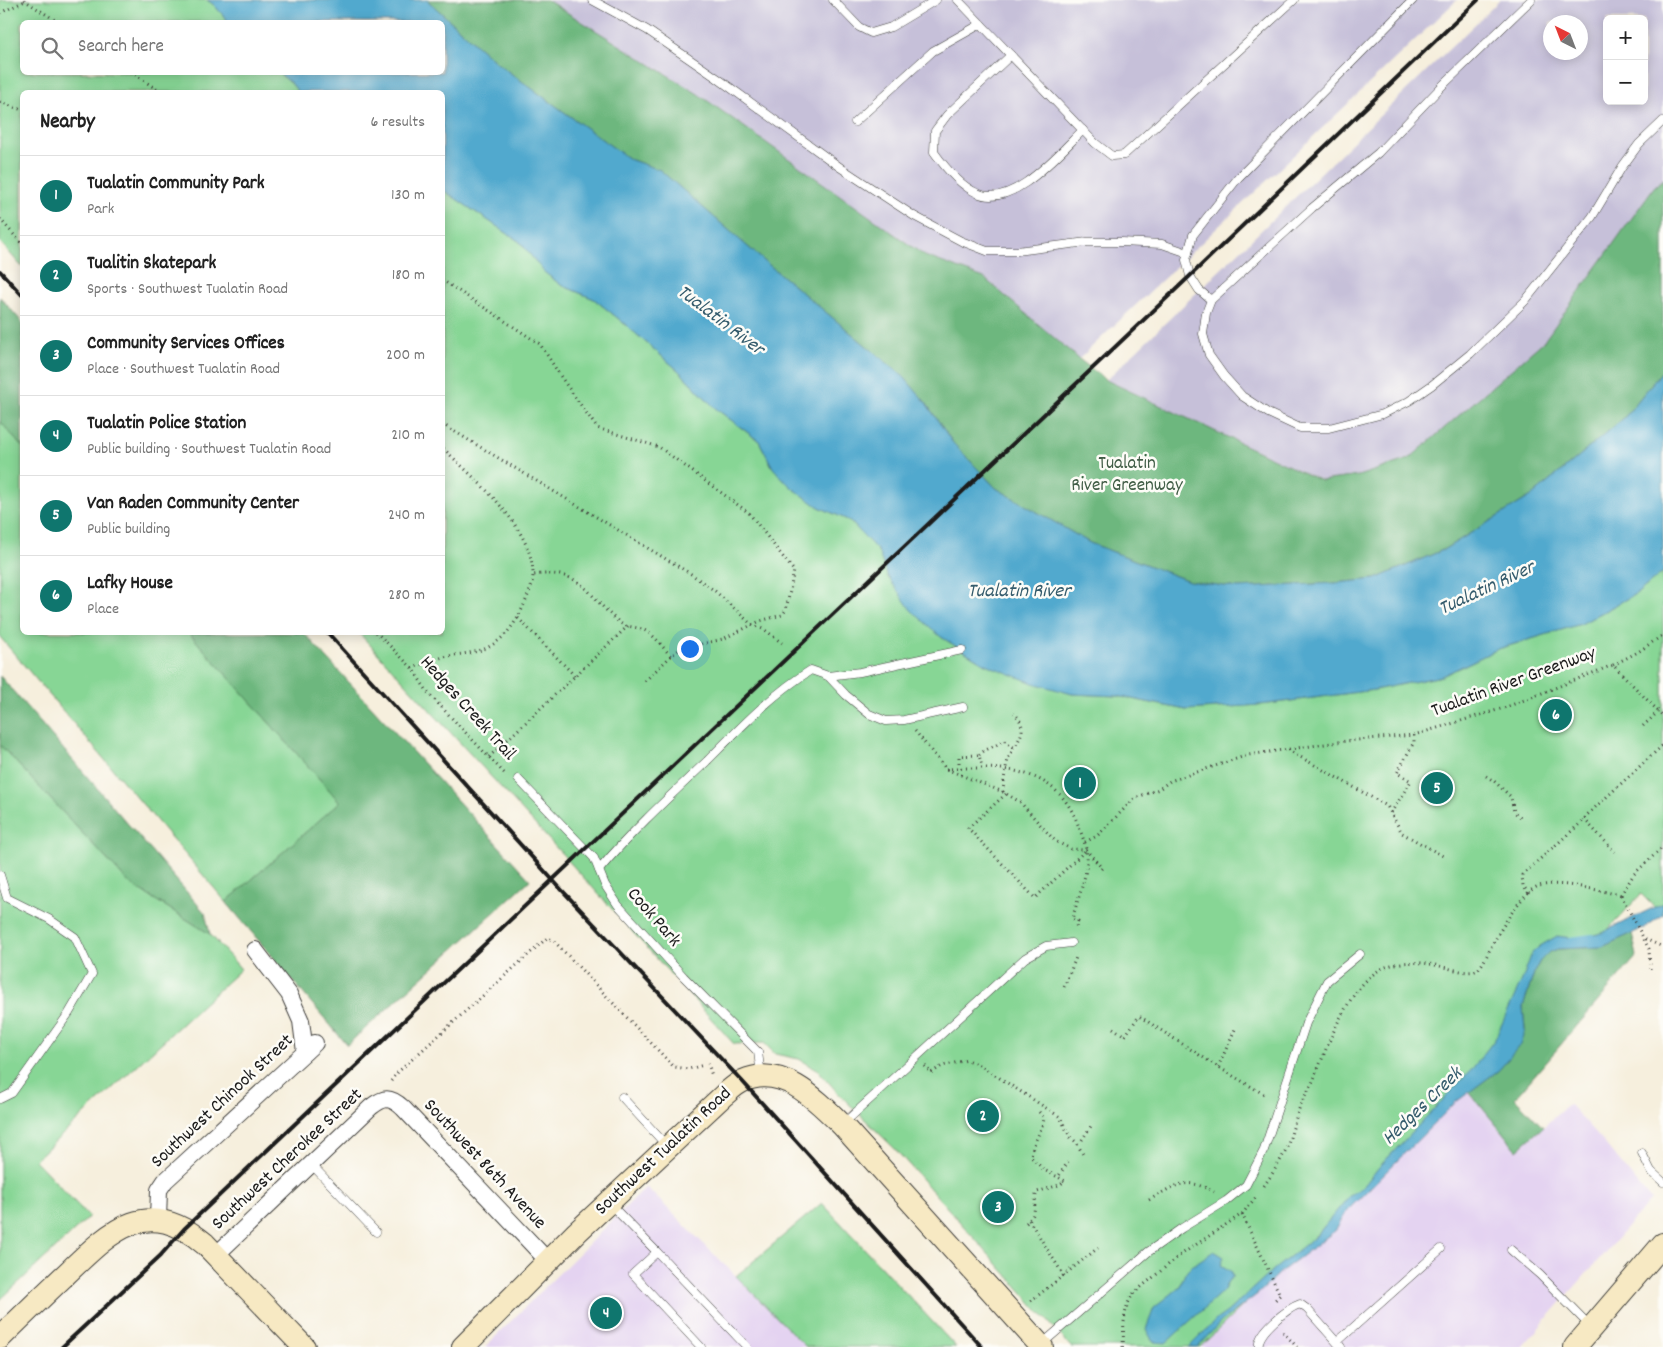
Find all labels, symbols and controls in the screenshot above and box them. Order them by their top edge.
north arrow [1543,15,1588,60]
map controls [1603,15,1648,105]
button: + [1603,15,1648,60]
search box [20,20,445,75]
icon: search [38,34,66,62]
text: Search here [78,34,164,61]
button: − [1603,60,1648,105]
text: Nearby [40,108,95,138]
text: 6 results [370,111,425,134]
text: Tualatin Community Park [87,171,265,198]
text: 1 [54,184,58,207]
text: 130 m [391,184,425,207]
text: Park [87,198,114,221]
text: Tualitin Skatepark [87,251,216,278]
text: 2 [53,264,60,287]
text: 180 m [392,264,425,287]
text: Sports · Southwest Tualatin Road [87,278,288,301]
water label: Tualatin River [670,279,772,365]
text: Community Services Offices [87,331,285,358]
text: 3 [52,344,60,367]
text: 200 m [386,344,425,367]
text: Place · Southwest Tualatin Road [87,358,280,381]
text: Tualatin Police Station [87,411,246,438]
text: 4 [53,424,59,447]
text: 210 m [391,424,425,447]
text: Public building · Southwest Tualatin Road [87,438,331,461]
park label: Tualatin River Greenway [1071,451,1183,500]
text: Van Raden Community Center [87,491,299,518]
text: 5 [52,504,60,527]
text: 240 m [388,504,425,527]
text: Public building [87,518,170,541]
water label: Tualatin River [1434,553,1542,623]
text: Lafky House [87,571,173,598]
water label: Tualatin River [968,578,1073,606]
text: 6 [52,584,60,607]
text: 280 m [388,584,425,607]
text: Place [87,598,119,621]
your location [677,636,703,662]
street label: Tualatin River Greenway [1428,641,1600,725]
street label: Hedges Creek Trail [413,651,522,768]
pin: 6 [1540,696,1572,734]
pin: 1 [1064,764,1096,802]
pin: 5 [1421,769,1453,807]
street label: Cook Park [620,882,687,954]
street label: Southwest Chinook Street [146,1029,300,1175]
water label: Hedges Creek [1377,1060,1471,1153]
street label: Southwest Tualatin Road [590,1081,738,1223]
street label: Southwest Cherokee Street [207,1083,369,1237]
street label: Southwest 86th Avenue [416,1094,552,1236]
pin: 2 [967,1097,999,1135]
pin: 3 [982,1188,1014,1226]
pin: 4 [590,1294,622,1332]

